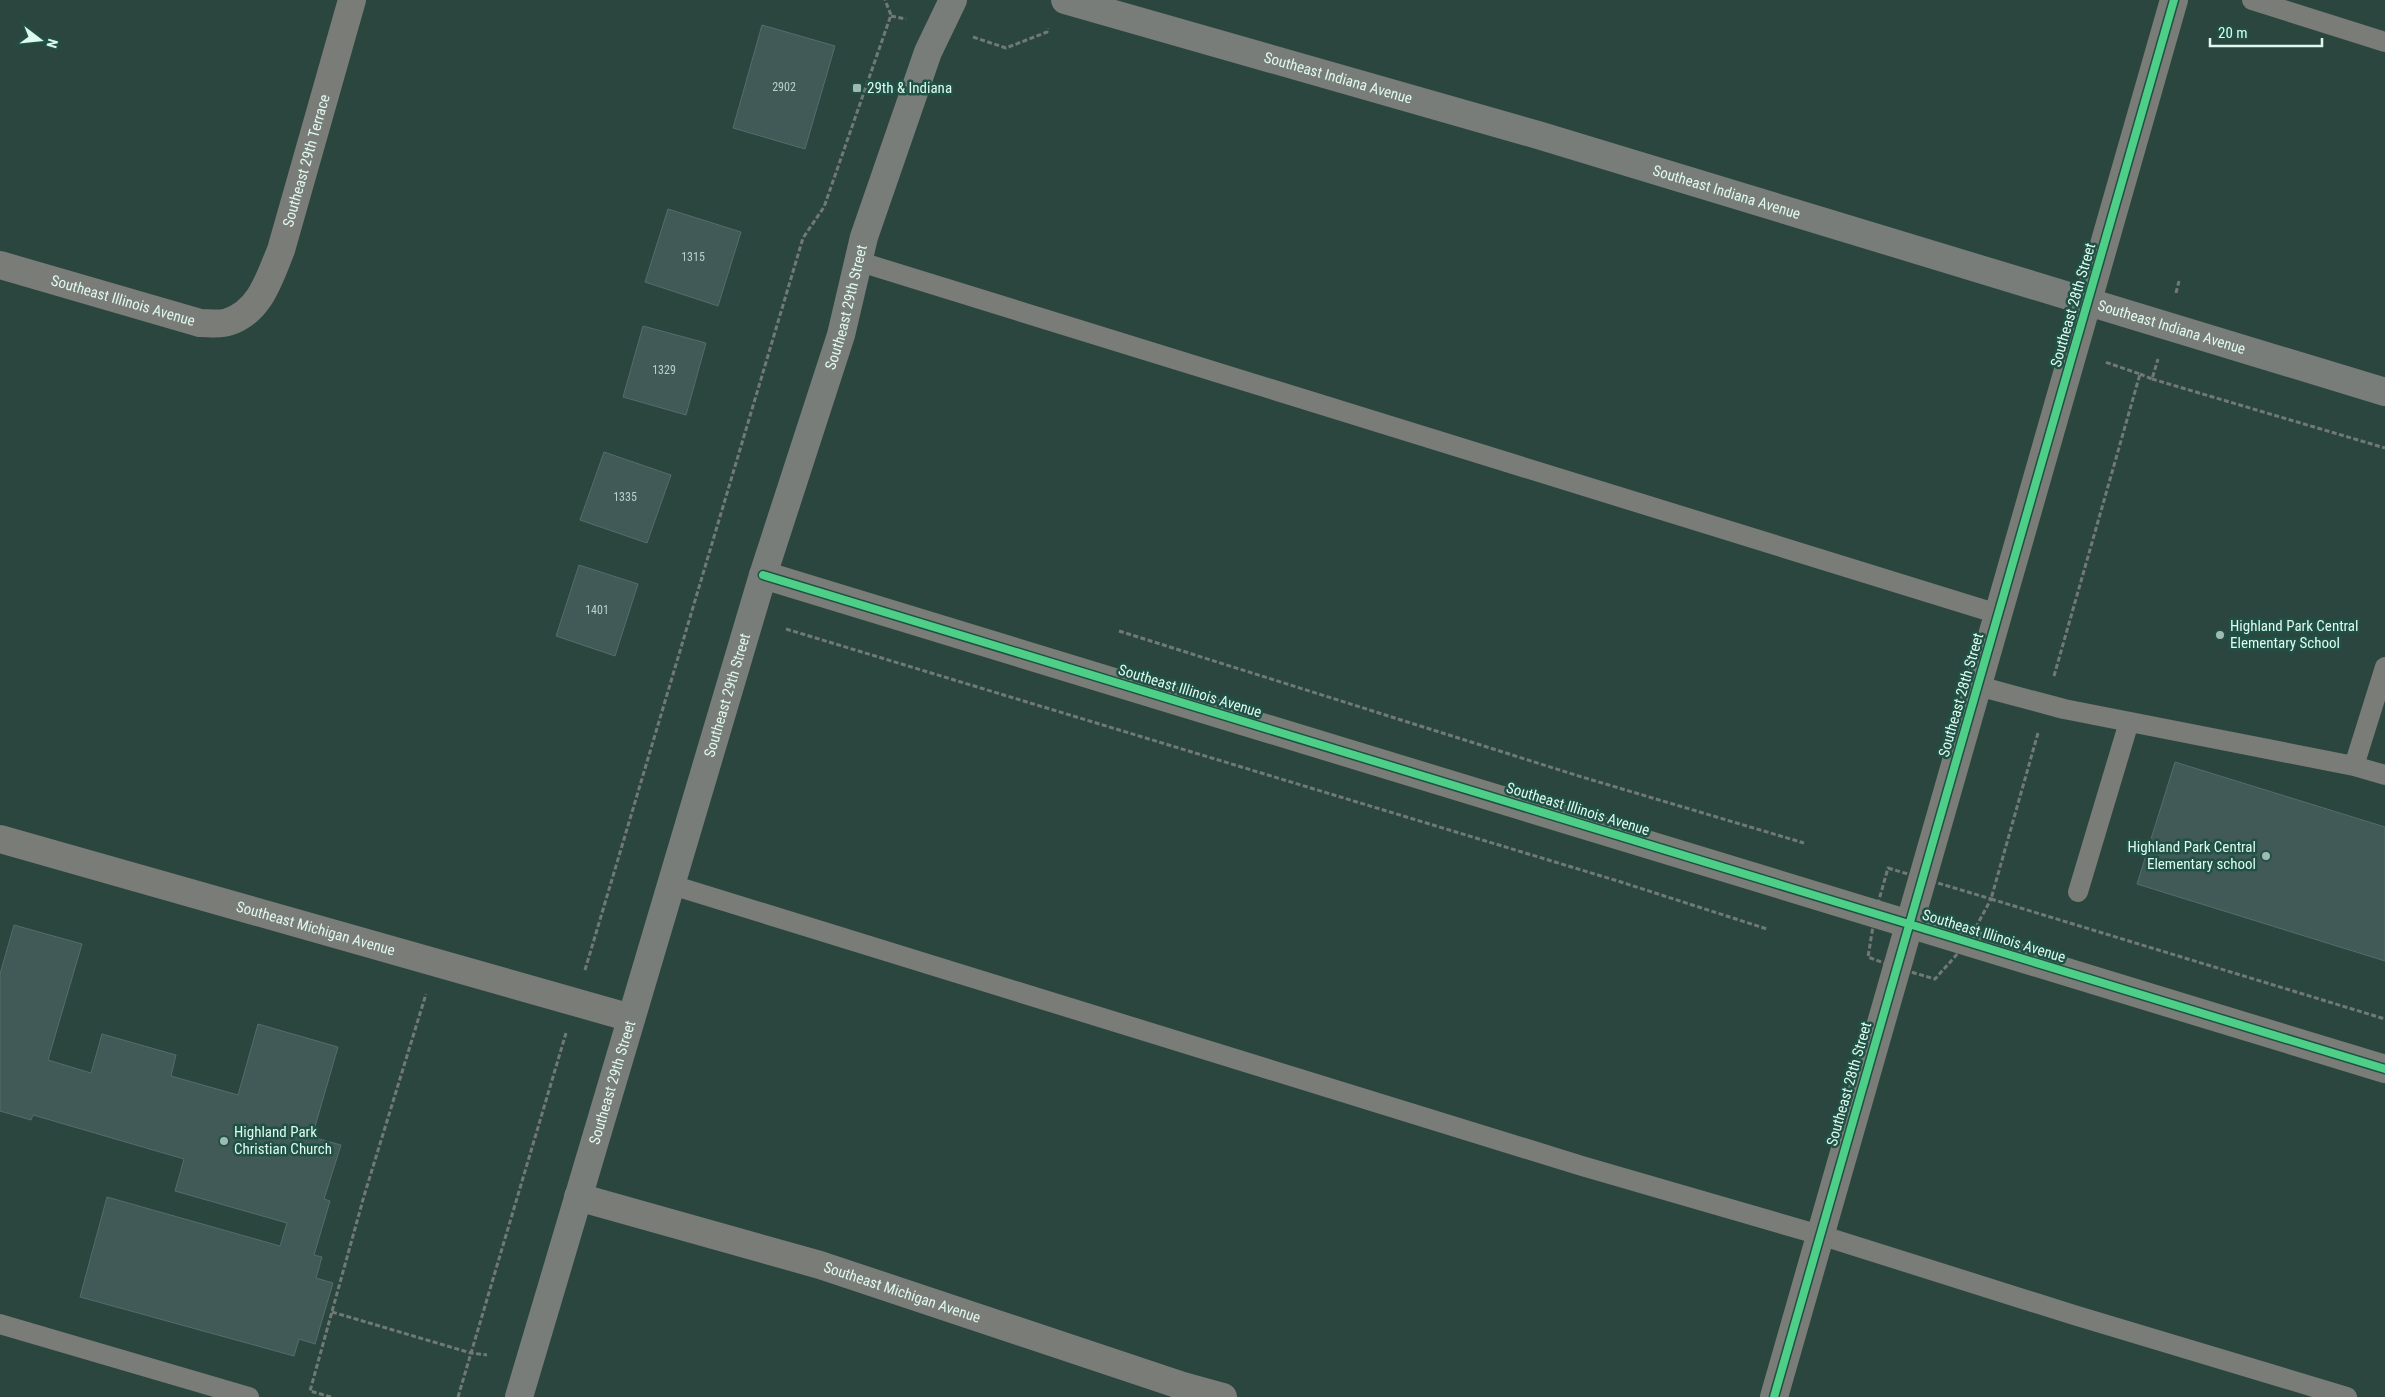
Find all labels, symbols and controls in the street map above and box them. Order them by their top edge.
north arrow [15,15,65,65]
scale bar [2210,15,2322,47]
text: 20 m [2218,24,2248,42]
text: N [44,37,61,50]
street label: Southeast Indiana Avenue [1262,48,1414,108]
place label: 29th & Indiana [867,79,952,97]
house number: 2902 [772,80,796,94]
marker: 29th & Indiana [851,82,863,94]
street label: Southeast 29th Terrace [279,92,334,229]
street label: Southeast Indiana Avenue [1651,161,1803,223]
street label: Southeast 28th Street [2047,241,2099,369]
street label: Southeast 29th Street [821,243,871,372]
house number: 1315 [681,250,705,264]
street label: Southeast Illinois Avenue [49,271,197,330]
street label: Southeast Indiana Avenue [2096,296,2248,358]
house number: 1329 [652,363,676,377]
house number: 1335 [613,490,637,504]
house number: 1401 [585,603,609,617]
place label: Highland Park Central Elementary School [2230,617,2359,652]
marker: Highland Park Central Elementary School [2214,629,2226,641]
street label: Southeast 29th Street [700,631,754,759]
street label: Southeast 28th Street [1935,631,1987,759]
street label: Southeast Illinois Avenue [1116,661,1264,721]
street label: Southeast Illinois Avenue [1504,779,1652,839]
place label: Highland Park Central Elementary school [2128,838,2256,873]
marker: Highland Park Central Elementary school [2260,850,2272,862]
street label: Southeast Michigan Avenue [234,897,397,960]
street label: Southeast Illinois Avenue [1920,906,2068,966]
street label: Southeast 29th Street [585,1018,639,1147]
street label: Southeast 28th Street [1823,1020,1875,1148]
place label: Highland Park Christian Church [234,1123,332,1158]
marker: Highland Park Christian Church [218,1135,230,1147]
street label: Southeast Michigan Avenue [821,1258,983,1327]

